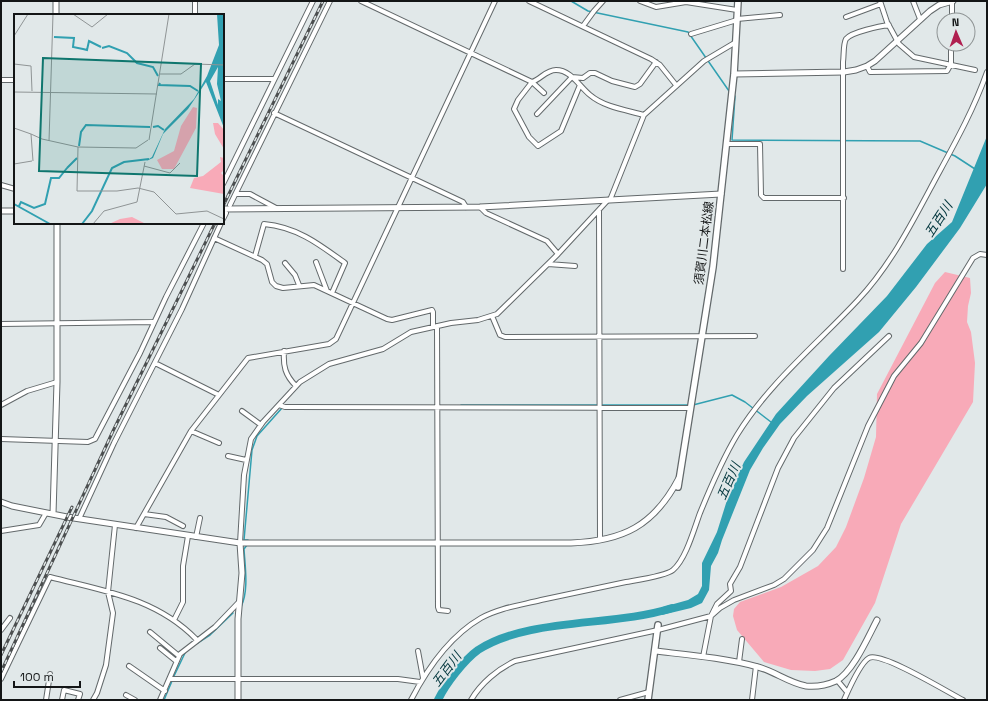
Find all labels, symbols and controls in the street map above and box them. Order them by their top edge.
north arrow [936,12,976,52]
inset map [14,14,224,224]
text: N [952,15,960,29]
water label: 五百川 [921,197,957,240]
street label: 須賀川二本松線 [691,200,717,286]
water label: 五百川 [713,458,745,502]
water label: 五百川 [428,647,466,690]
scale bar [14,663,80,689]
text: 100 m [20,669,54,685]

